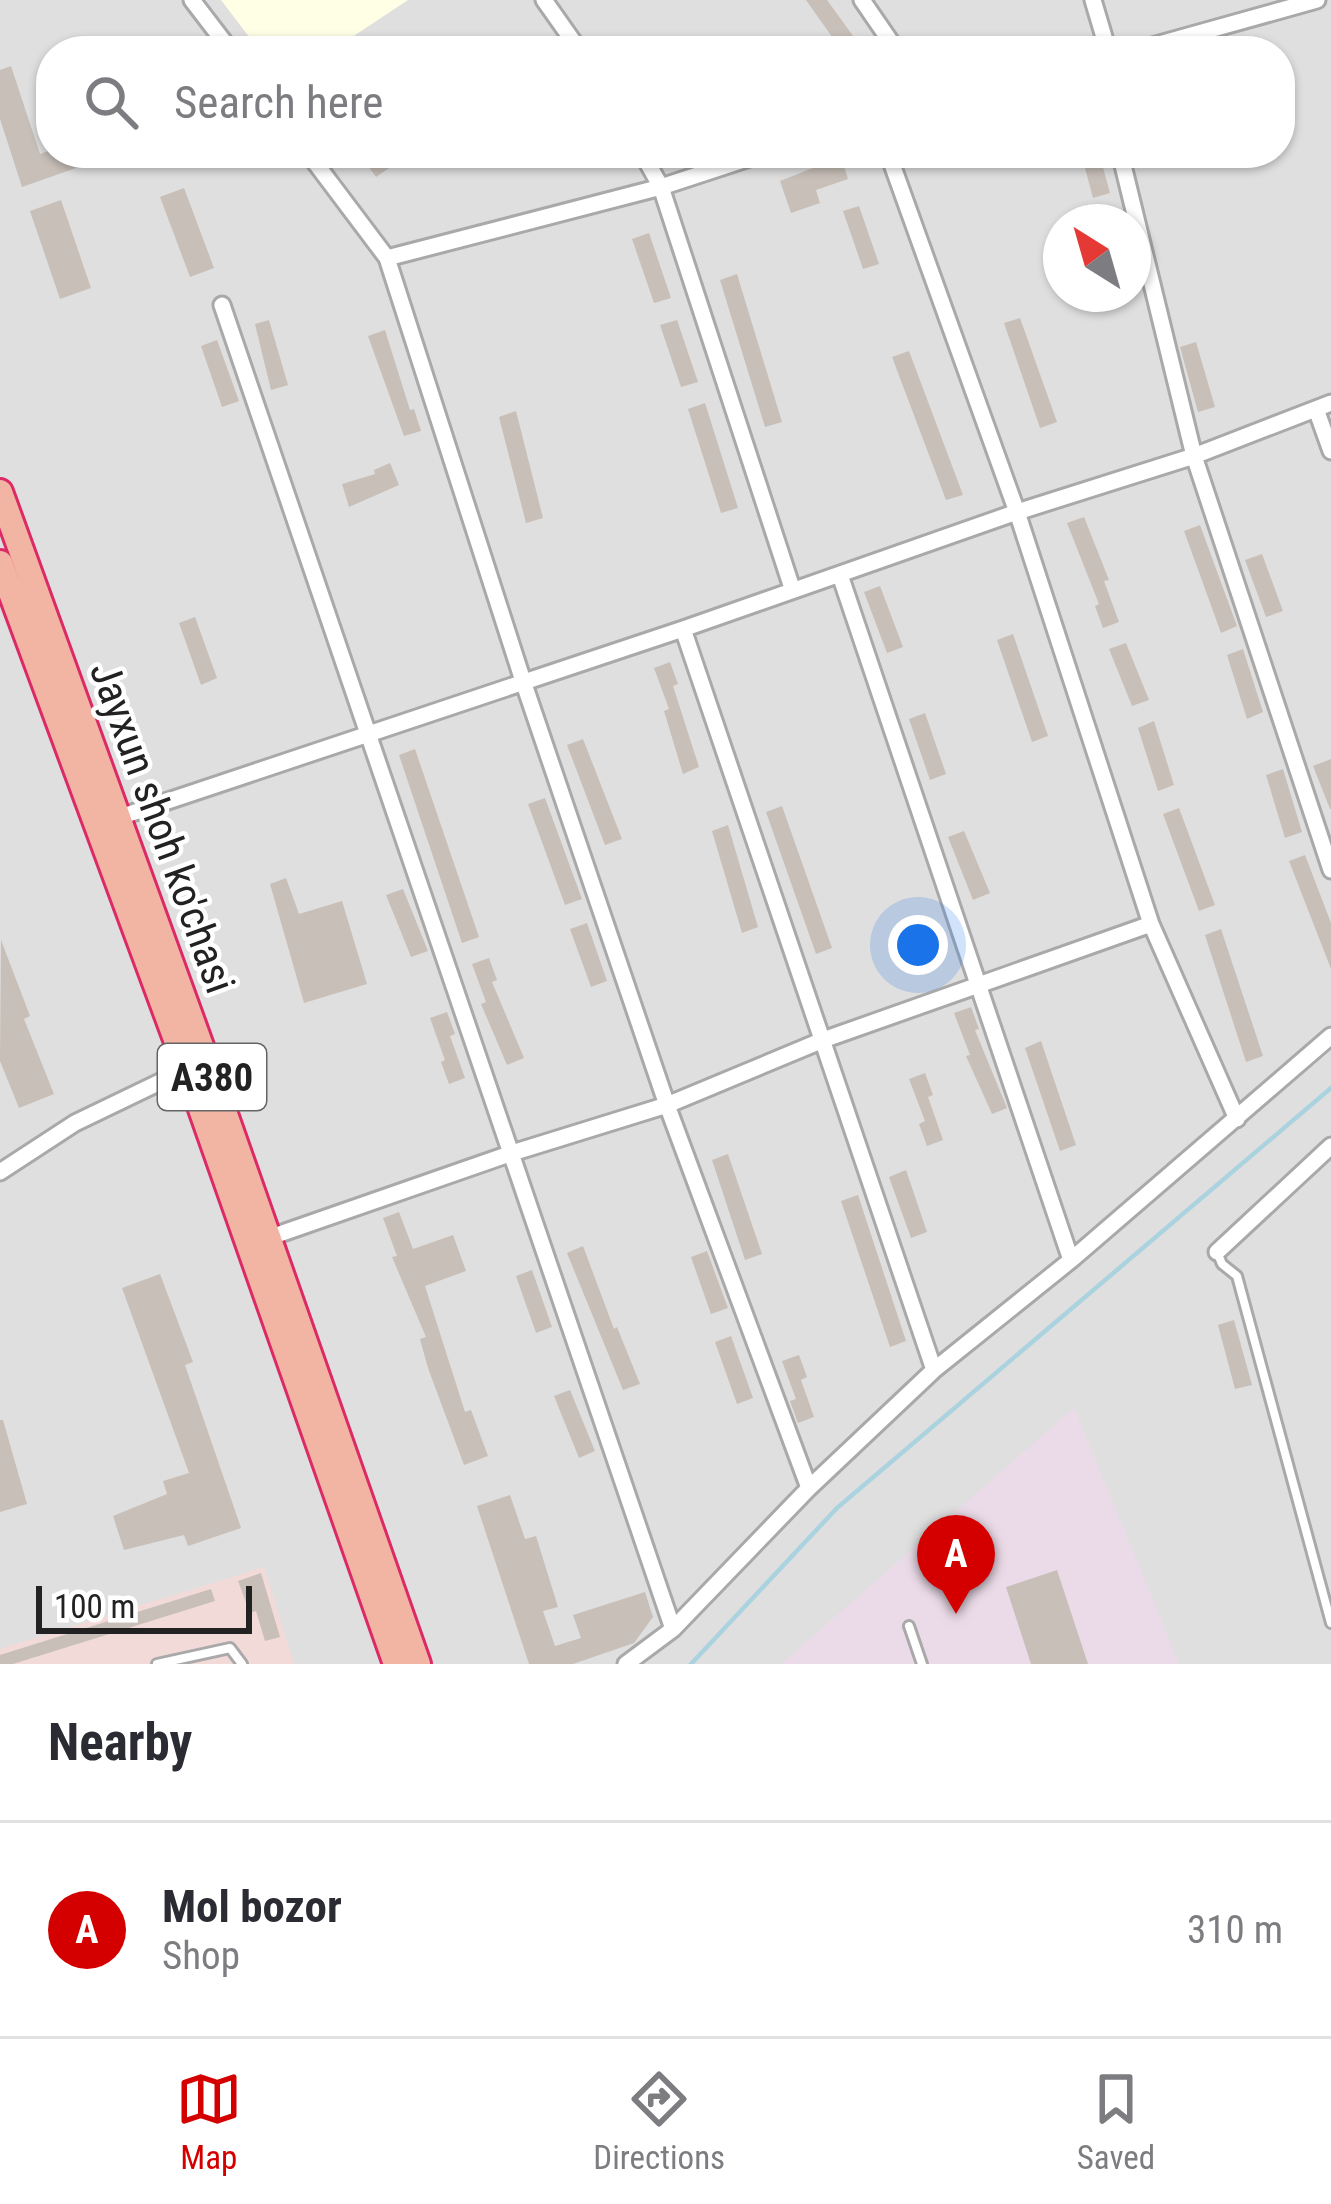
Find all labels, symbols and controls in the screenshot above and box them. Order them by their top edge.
search box [36,36,1295,168]
icon: search [78,69,144,135]
text: Search here [174,76,383,129]
north arrow [1043,204,1151,312]
street label: Jayxun shoh ko'chasi [80,655,245,999]
your location [888,915,948,975]
road number: A380 [158,1044,266,1110]
pin: A [917,1515,995,1614]
scale bar [36,1580,252,1633]
text: 100 m [54,1587,135,1626]
text: Nearby [48,1713,192,1772]
text: Mol bozor [162,1880,342,1933]
text: A [75,1907,99,1953]
text: 310 m [1187,1907,1283,1953]
text: Shop [162,1933,240,1979]
tab: Map [176,2066,242,2177]
tab: Directions [593,2066,725,2177]
tab: Saved [1077,2066,1155,2177]

